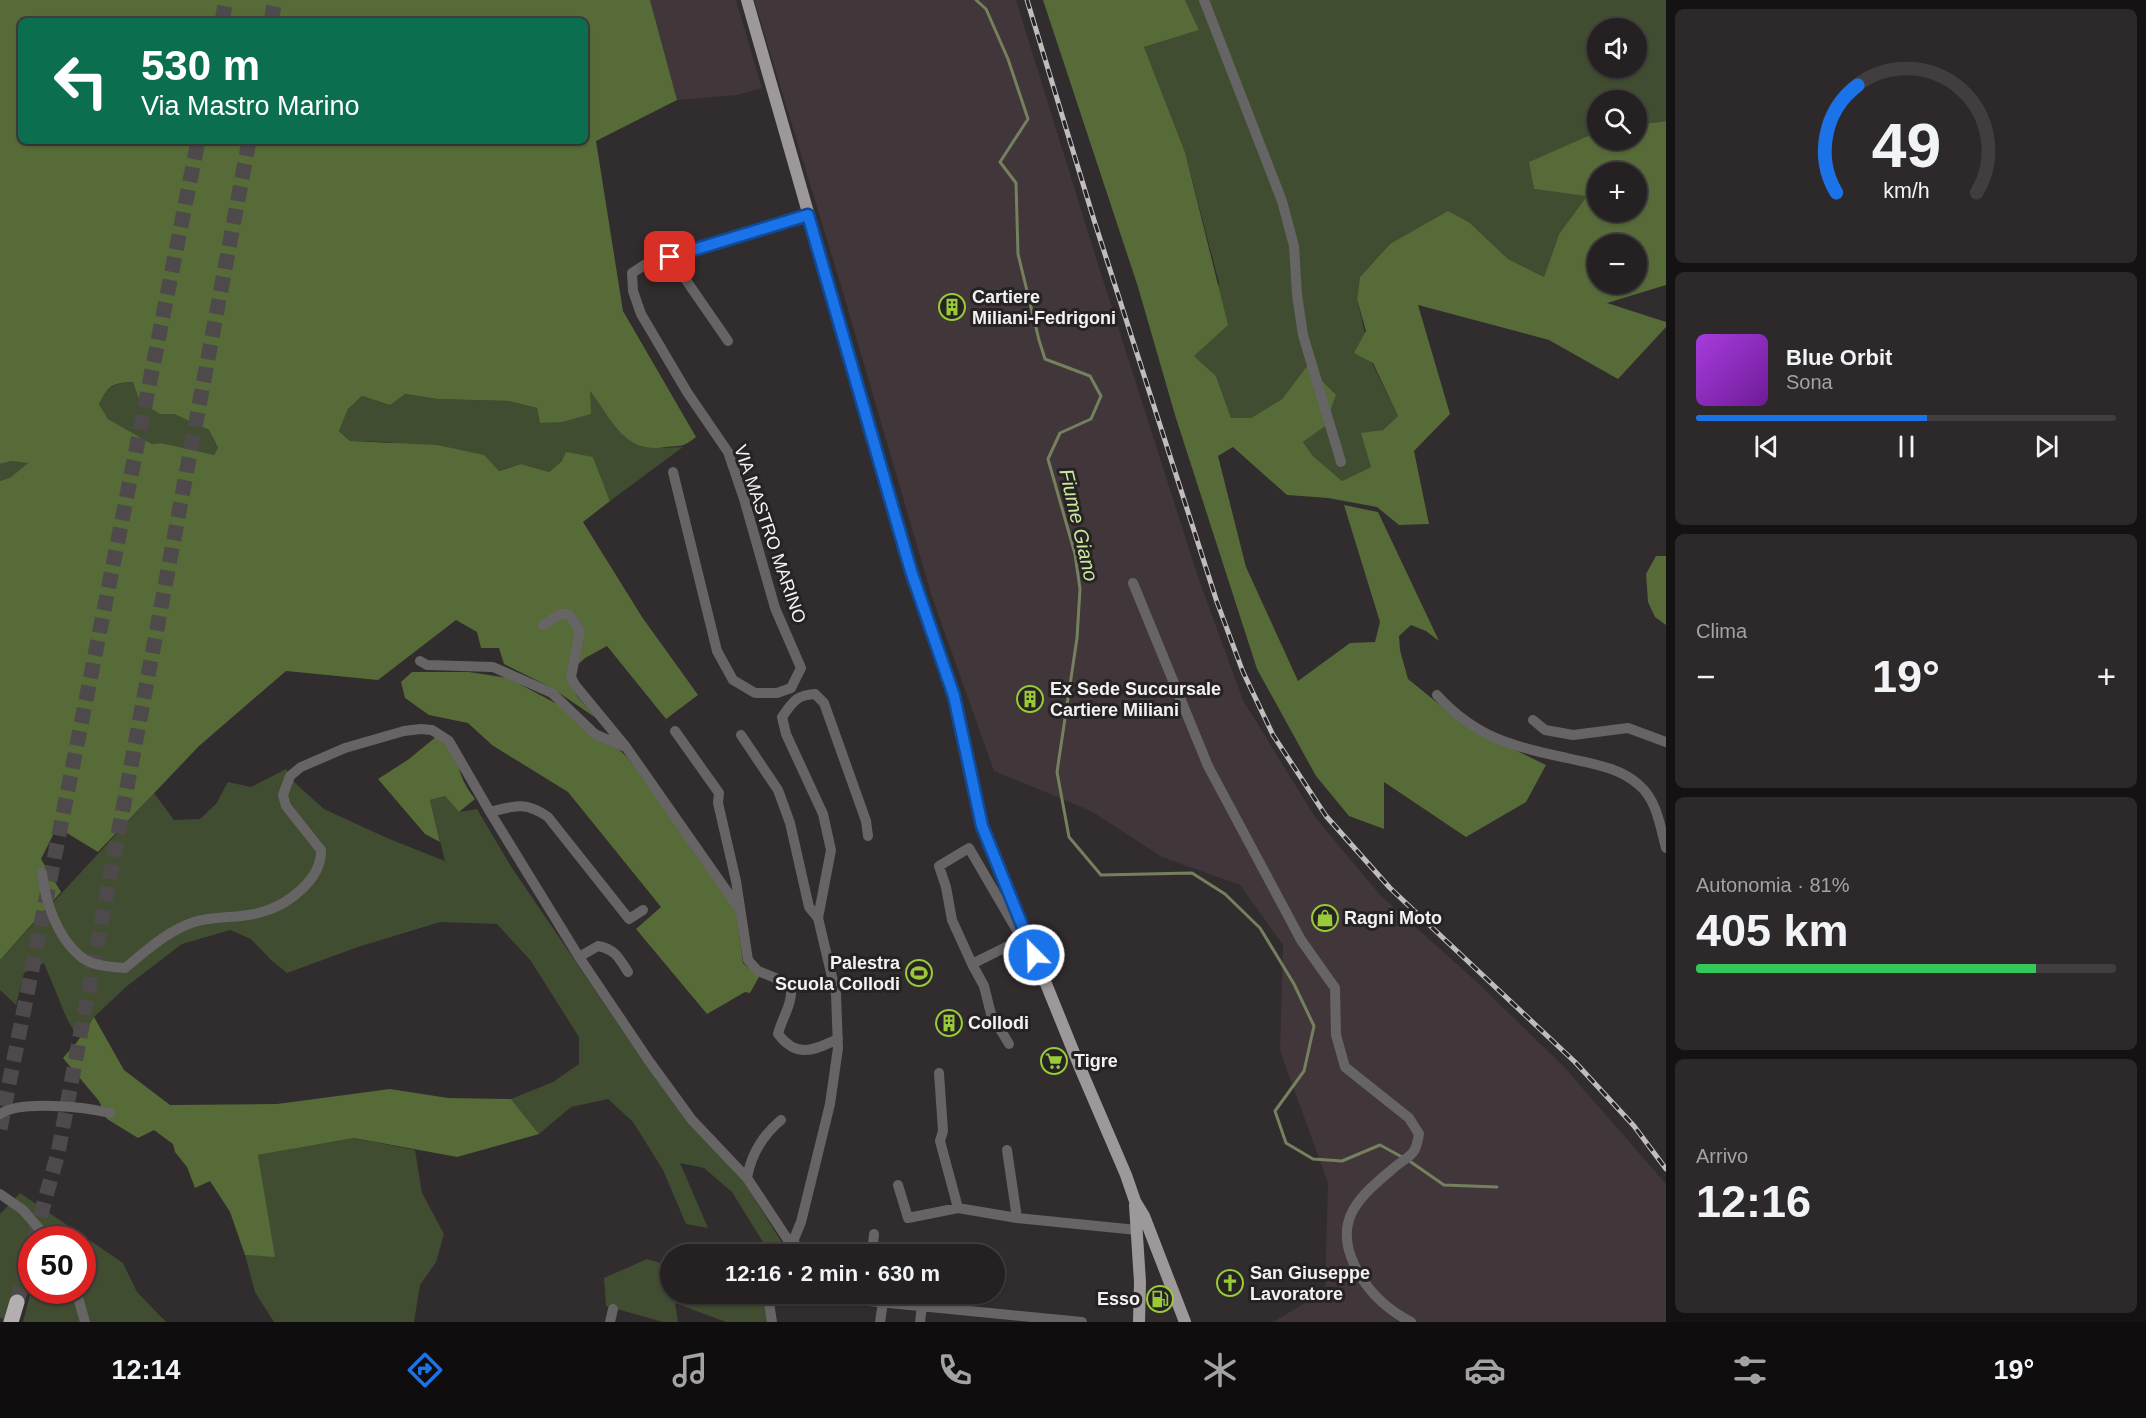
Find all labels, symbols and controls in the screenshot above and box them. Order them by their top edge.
map controls [1587,18,1647,294]
button: sound [1587,18,1647,78]
icon: left [42,42,120,120]
text: 530 m [141,42,260,89]
button: search [1587,90,1647,150]
text: Via Mastro Marino [141,91,360,121]
text: 49 [1871,111,1941,180]
button: + [1587,162,1647,222]
text: km/h [1883,179,1929,203]
pin [644,231,695,282]
button: − [1587,234,1647,294]
icon: arrive [653,240,686,273]
place label: Cartiere Miliani-Fedrigoni [972,287,1116,328]
building icon: Cartiere Miliani-Fedrigoni [937,292,967,322]
text: Blue Orbit [1786,345,1892,370]
text: Sona [1786,371,1833,393]
icon: previous [1750,430,1783,463]
icon: pause [1890,430,1923,463]
icon: next [2030,430,2063,463]
street label: VIA MASTRO MARINO [730,442,810,626]
water label: Fiume Giano [1055,467,1103,583]
text: Clima [1696,620,1747,642]
text: 19° [1872,651,1940,702]
text: − [1696,658,1715,695]
text: + [2097,658,2116,695]
place label: Ex Sede Succursale Cartiere Miliani [1050,679,1221,720]
building icon: Ex Sede Succursale Cartiere Miliani [1015,684,1045,714]
text: Autonomia · 81% [1696,874,1849,896]
shop icon: Ragni Moto [1310,903,1340,933]
text: 405 km [1696,905,1849,956]
place label: Ragni Moto [1344,908,1442,928]
position arrow [1002,923,1066,987]
place label: Palestra Scuola Collodi [775,953,901,994]
sports icon: Palestra Scuola Collodi [904,958,934,988]
building icon: Collodi [934,1008,964,1038]
place label: Collodi [968,1013,1029,1033]
supermarket icon: Tigre [1039,1046,1069,1076]
place label: Tigre [1074,1051,1118,1071]
text: Arrivo [1696,1145,1748,1167]
text: 12:16 [1696,1176,1811,1227]
speed limit sign: 50 [18,1226,96,1304]
text: 12:16 · 2 min · 630 m [725,1261,940,1286]
place label: San Giuseppe Lavoratore [1250,1263,1370,1304]
church icon: San Giuseppe Lavoratore [1215,1268,1245,1298]
fuel station icon: Esso [1145,1284,1175,1314]
place label: Esso [1097,1289,1140,1309]
icon: directions [404,1349,446,1391]
icon: music [669,1349,711,1391]
icon: phone [934,1349,976,1391]
icon: climate [1199,1349,1241,1391]
icon: car [1464,1349,1506,1391]
icon: filters [1729,1349,1771,1391]
text: 12:14 [112,1355,181,1385]
text: 19° [1994,1355,2034,1385]

